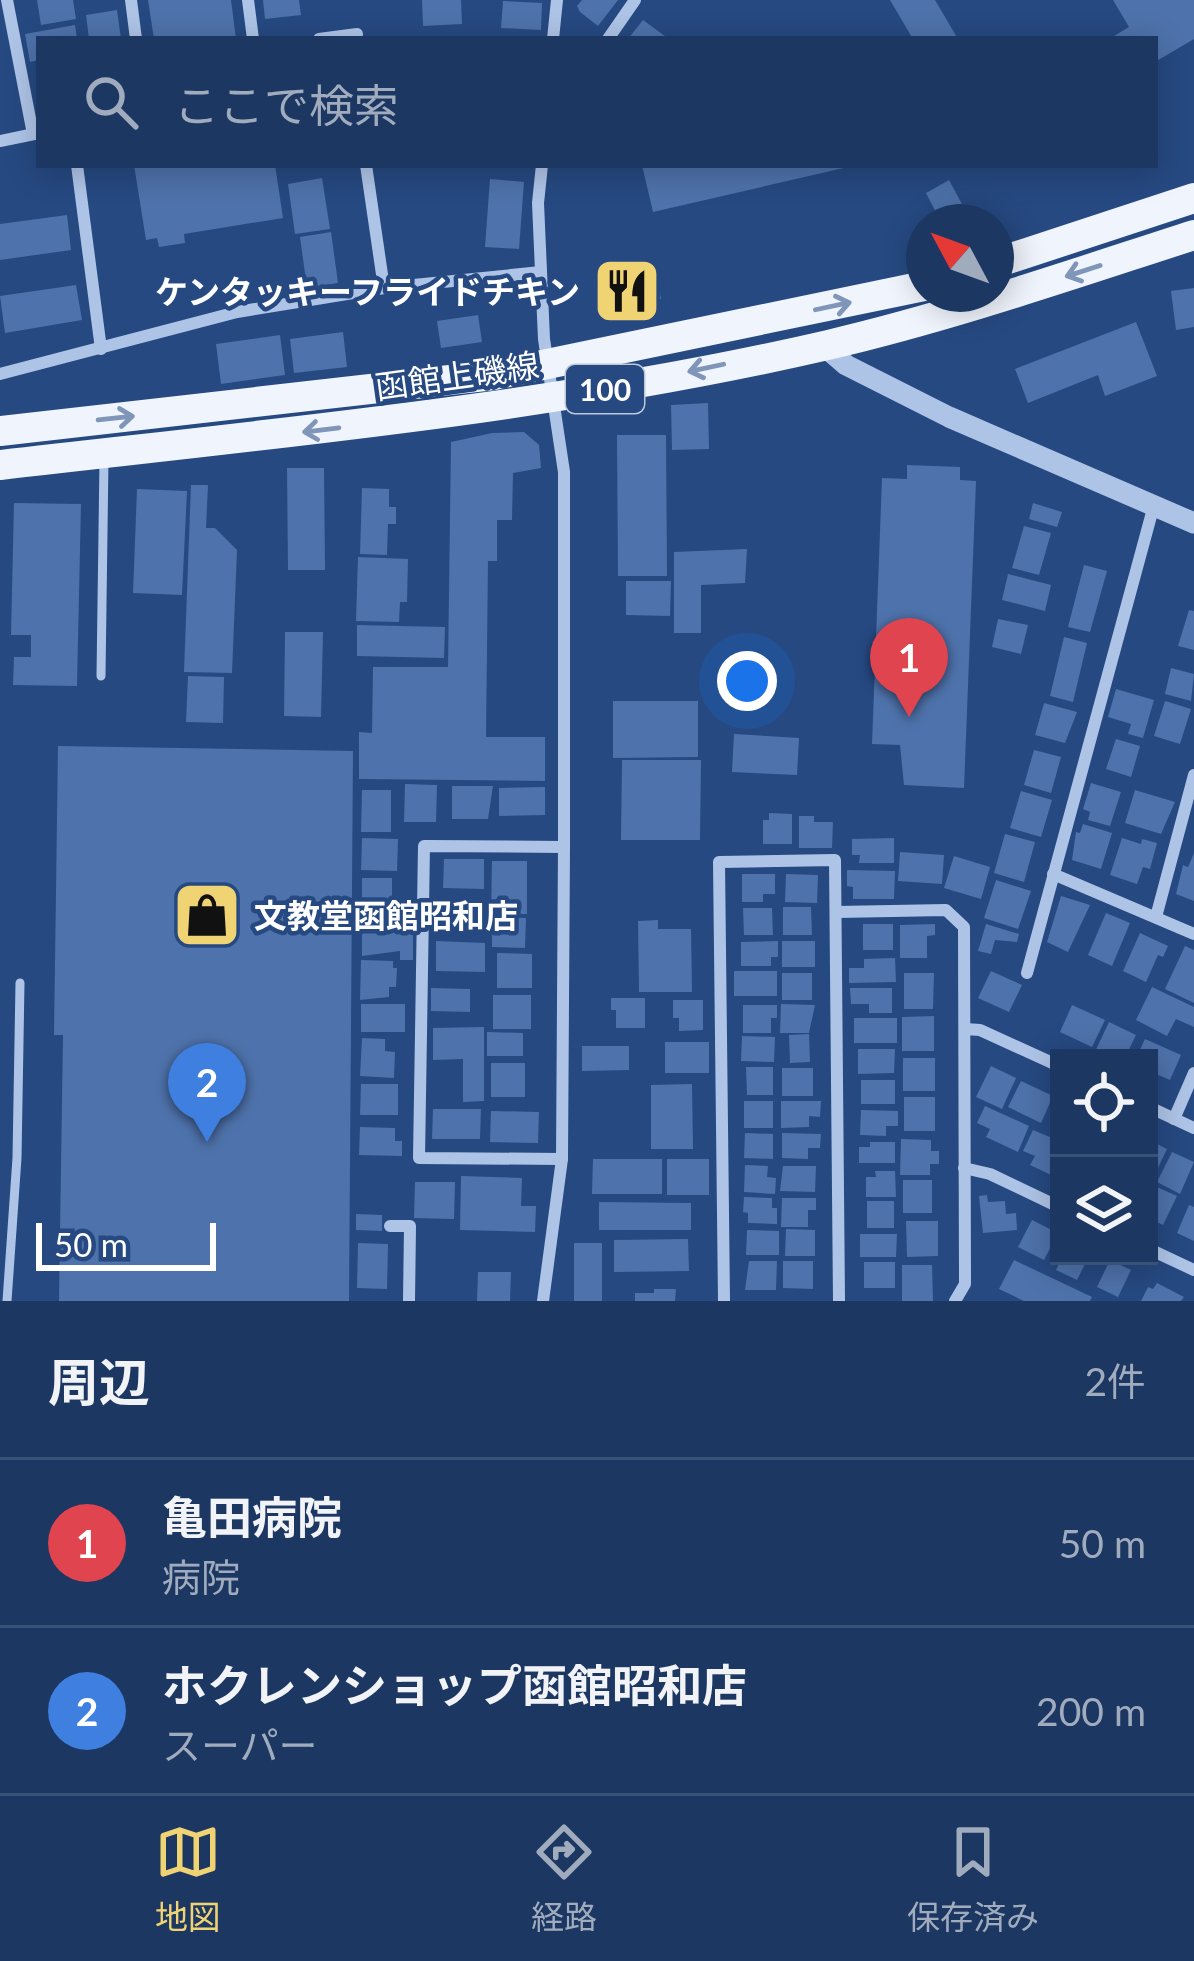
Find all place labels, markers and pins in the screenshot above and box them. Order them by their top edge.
restaurant icon: ケンタッキーフライドチキン [592,256,662,326]
place label: ケンタッキーフライドチキン [155,271,580,311]
pin: 1 [870,618,948,717]
shop icon: 文教堂函館昭和店 [172,880,242,950]
place label: 文教堂函館昭和店 [254,895,518,935]
pin: 2 [168,1043,246,1142]

